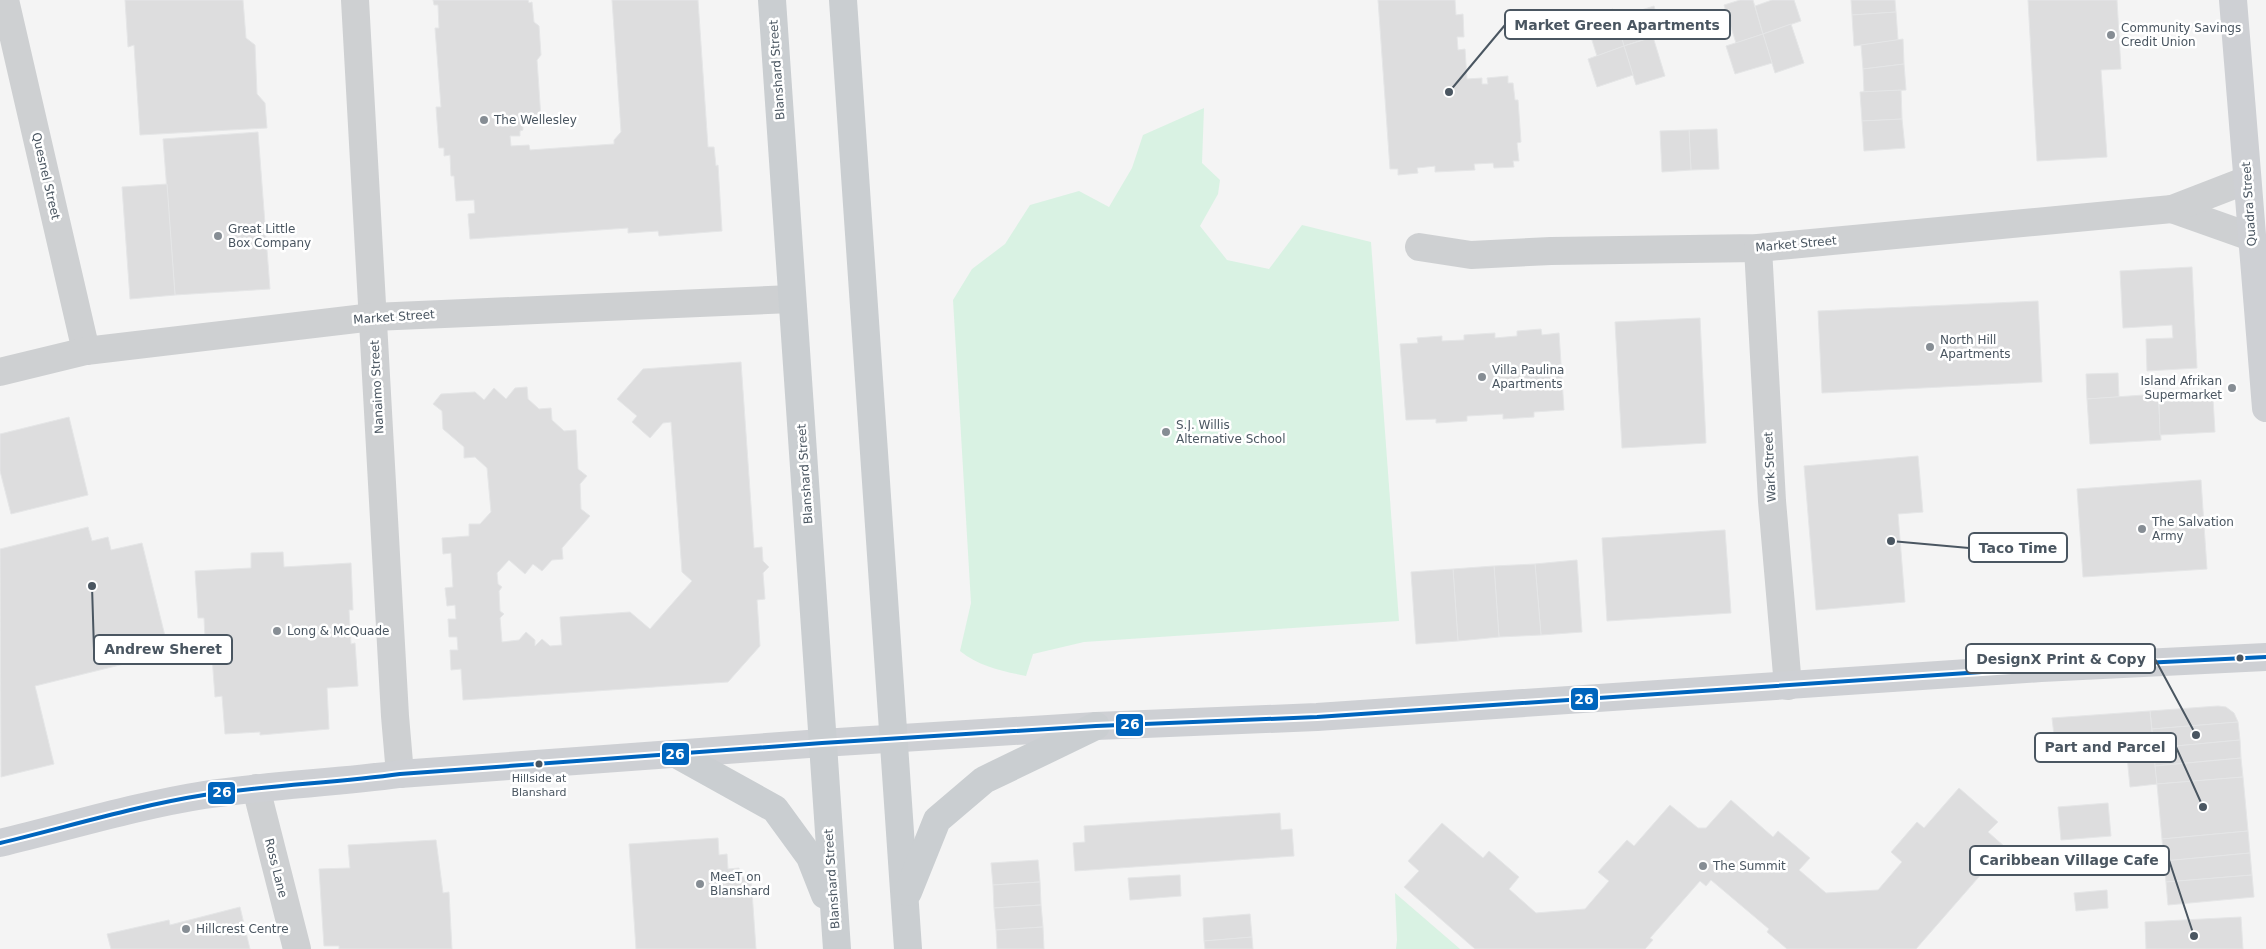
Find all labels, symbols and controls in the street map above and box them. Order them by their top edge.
callout: Market Green Apartments [1505,10,1730,39]
text: Market Green Apartments [1514,17,1720,33]
street label: Blanshard Street [766,19,787,121]
place label: Community Savings Credit Union [2121,21,2241,49]
marker: Community Savings Credit Union [2105,29,2117,41]
place label: The Wellesley [493,113,577,127]
marker: The Wellesley [478,114,490,126]
street label: Quesnel Street [29,131,63,221]
street label: Quadra Street [2239,161,2259,247]
place label: Great Little Box Company [228,222,311,250]
marker: Great Little Box Company [212,230,224,242]
street label: Market Street [1755,233,1838,255]
street label: Market Street [353,307,435,327]
place label: North Hill Apartments [1940,333,2010,361]
street label: Nanaimo Street [368,339,386,434]
marker: North Hill Apartments [1924,341,1936,353]
place label: Villa Paulina Apartments [1492,363,1564,391]
marker: Villa Paulina Apartments [1476,371,1488,383]
place label: Island Afrikan Supermarket [2141,374,2222,402]
marker: Island Afrikan Supermarket [2226,382,2238,394]
place label: S.J. Willis Alternative School [1176,418,1286,446]
street label: Blanshard Street [794,423,815,525]
marker: S.J. Willis Alternative School [1160,426,1172,438]
street label: Wark Street [1761,431,1779,503]
place label: The Salvation Army [2151,515,2234,543]
marker: The Salvation Army [2136,523,2148,535]
callout: Taco Time [1969,533,2067,562]
text: Taco Time [1979,540,2057,556]
place label: Long & McQuade [287,624,389,638]
marker: Long & McQuade [271,625,283,637]
callout: Andrew Sheret [94,635,232,664]
text: Andrew Sheret [104,641,222,657]
callout: DesignX Print & Copy [1966,644,2155,673]
text: DesignX Print & Copy [1976,651,2146,667]
unlabelled marker [2235,653,2245,663]
line badge: 26 [1570,687,1599,711]
text: 26 [1574,691,1594,707]
line badge: 26 [1115,713,1144,737]
text: 26 [1120,716,1140,732]
callout: Part and Parcel [2035,733,2176,762]
text: Part and Parcel [2045,739,2165,755]
line badge: 26 [661,742,690,766]
text: 26 [665,746,685,762]
marker: Hillside at Blanshard [534,759,544,769]
place label: Hillside at Blanshard [511,772,567,799]
line badge: 26 [207,781,236,805]
text: 26 [212,784,232,800]
street label: Blanshard Street [821,828,842,930]
street label: Ross Lane [262,837,290,899]
callout: Caribbean Village Cafe [1970,846,2169,875]
text: Caribbean Village Cafe [1979,852,2159,868]
place label: The Summit [1712,859,1786,873]
marker: The Summit [1697,860,1709,872]
place label: MeeT on Blanshard [710,870,770,898]
marker: MeeT on Blanshard [694,878,706,890]
place label: Hillcrest Centre [196,922,289,936]
marker: Hillcrest Centre [180,923,192,935]

